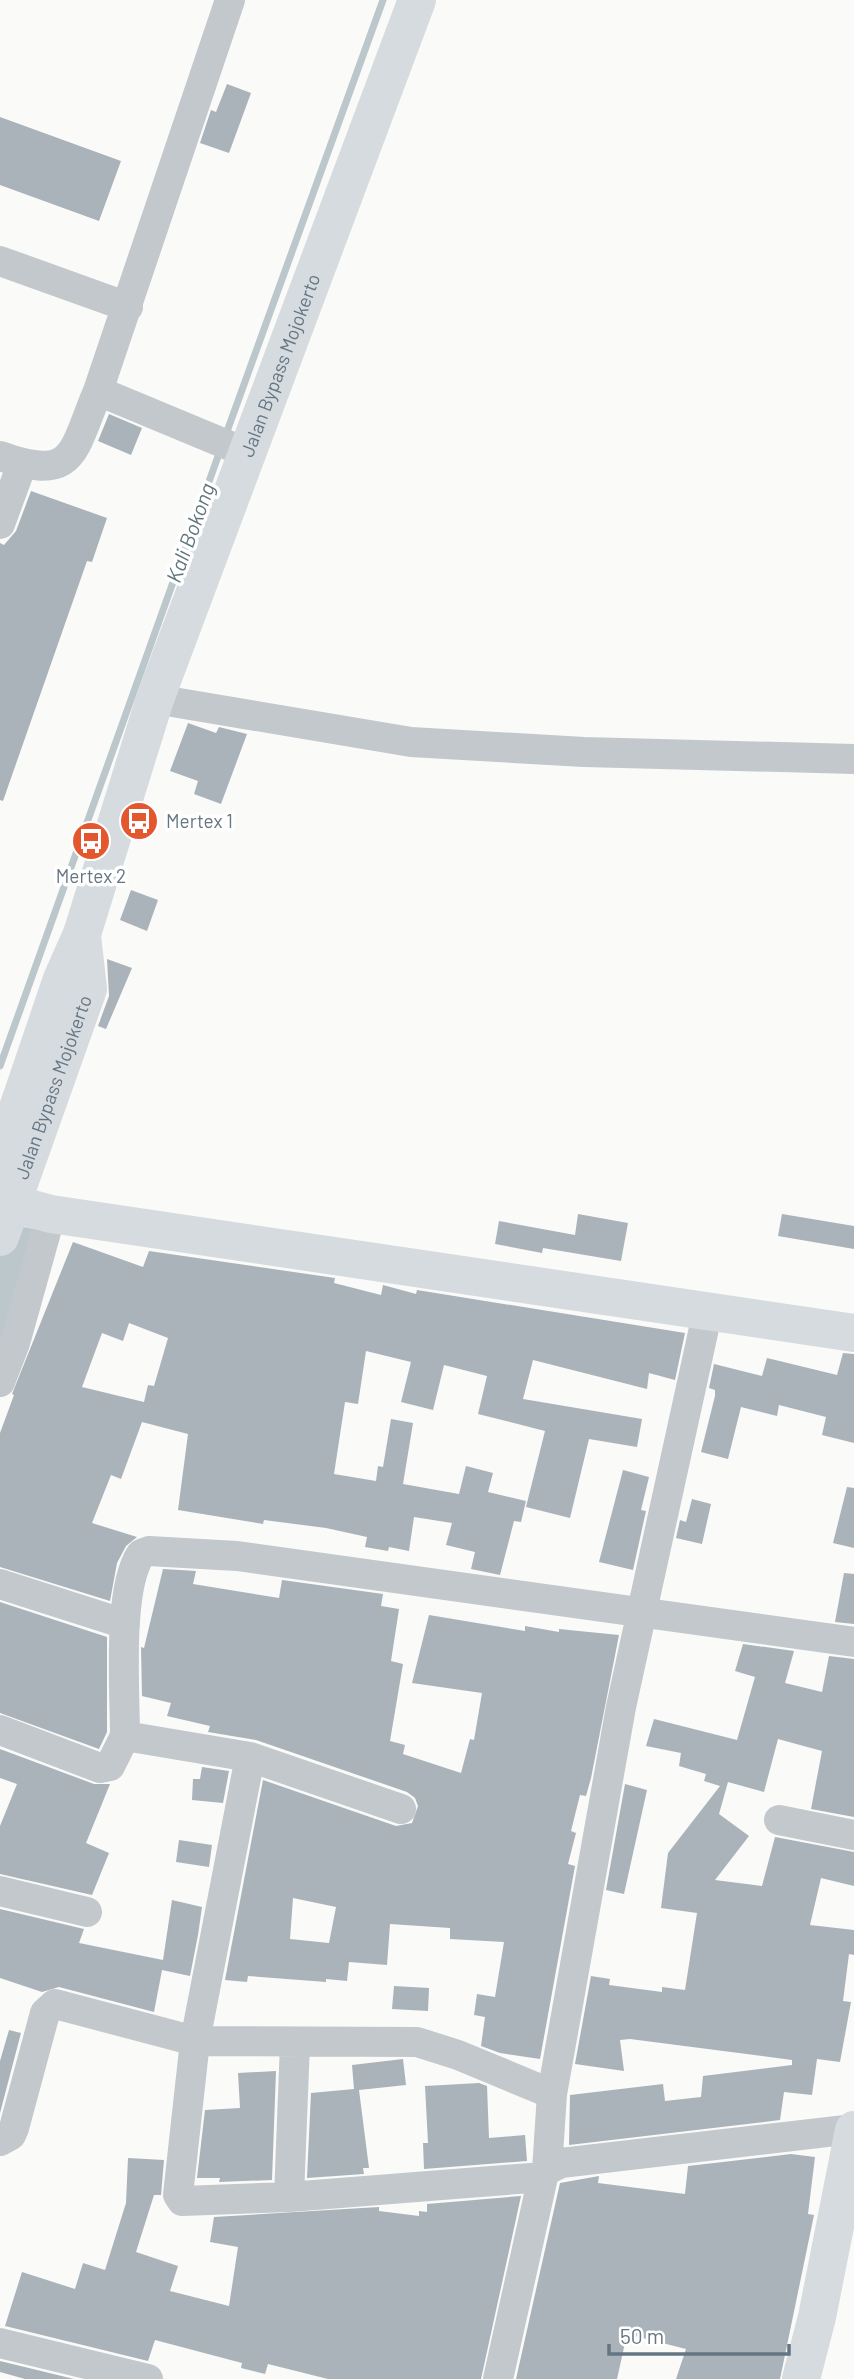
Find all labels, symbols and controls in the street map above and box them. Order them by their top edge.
street label: Jalan Bypass Mojokerto [235,270,324,460]
water label: Kali Bokong [160,479,219,586]
bus stop icon: Mertex 1 [118,800,160,842]
place label: Mertex 1 [166,809,233,832]
bus stop icon: Mertex 2 [70,820,112,862]
place label: Mertex 2 [56,864,126,887]
street label: Jalan Bypass Mojokerto [9,992,96,1182]
scale bar [609,2312,789,2356]
text: 50 m [620,2323,664,2348]

